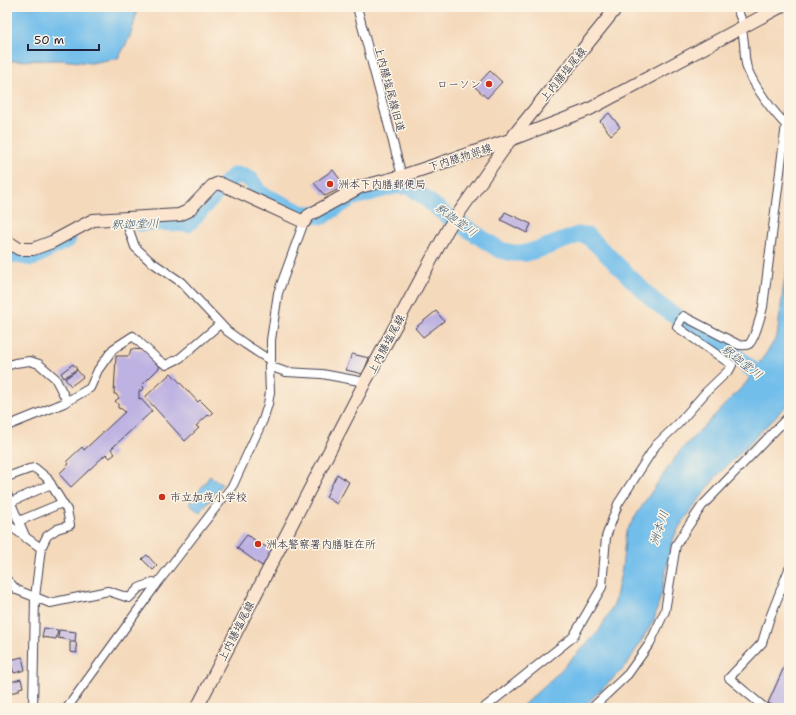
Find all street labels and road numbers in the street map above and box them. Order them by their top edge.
street label: 上内膳塩尾線 [537,44,590,105]
street label: 上内膳塩尾線旧道 [371,45,408,134]
street label: 下内膳物部線 [426,140,494,175]
street label: 上内膳塩尾線 [364,312,409,377]
street label: 上内膳塩尾線 [215,598,258,664]

